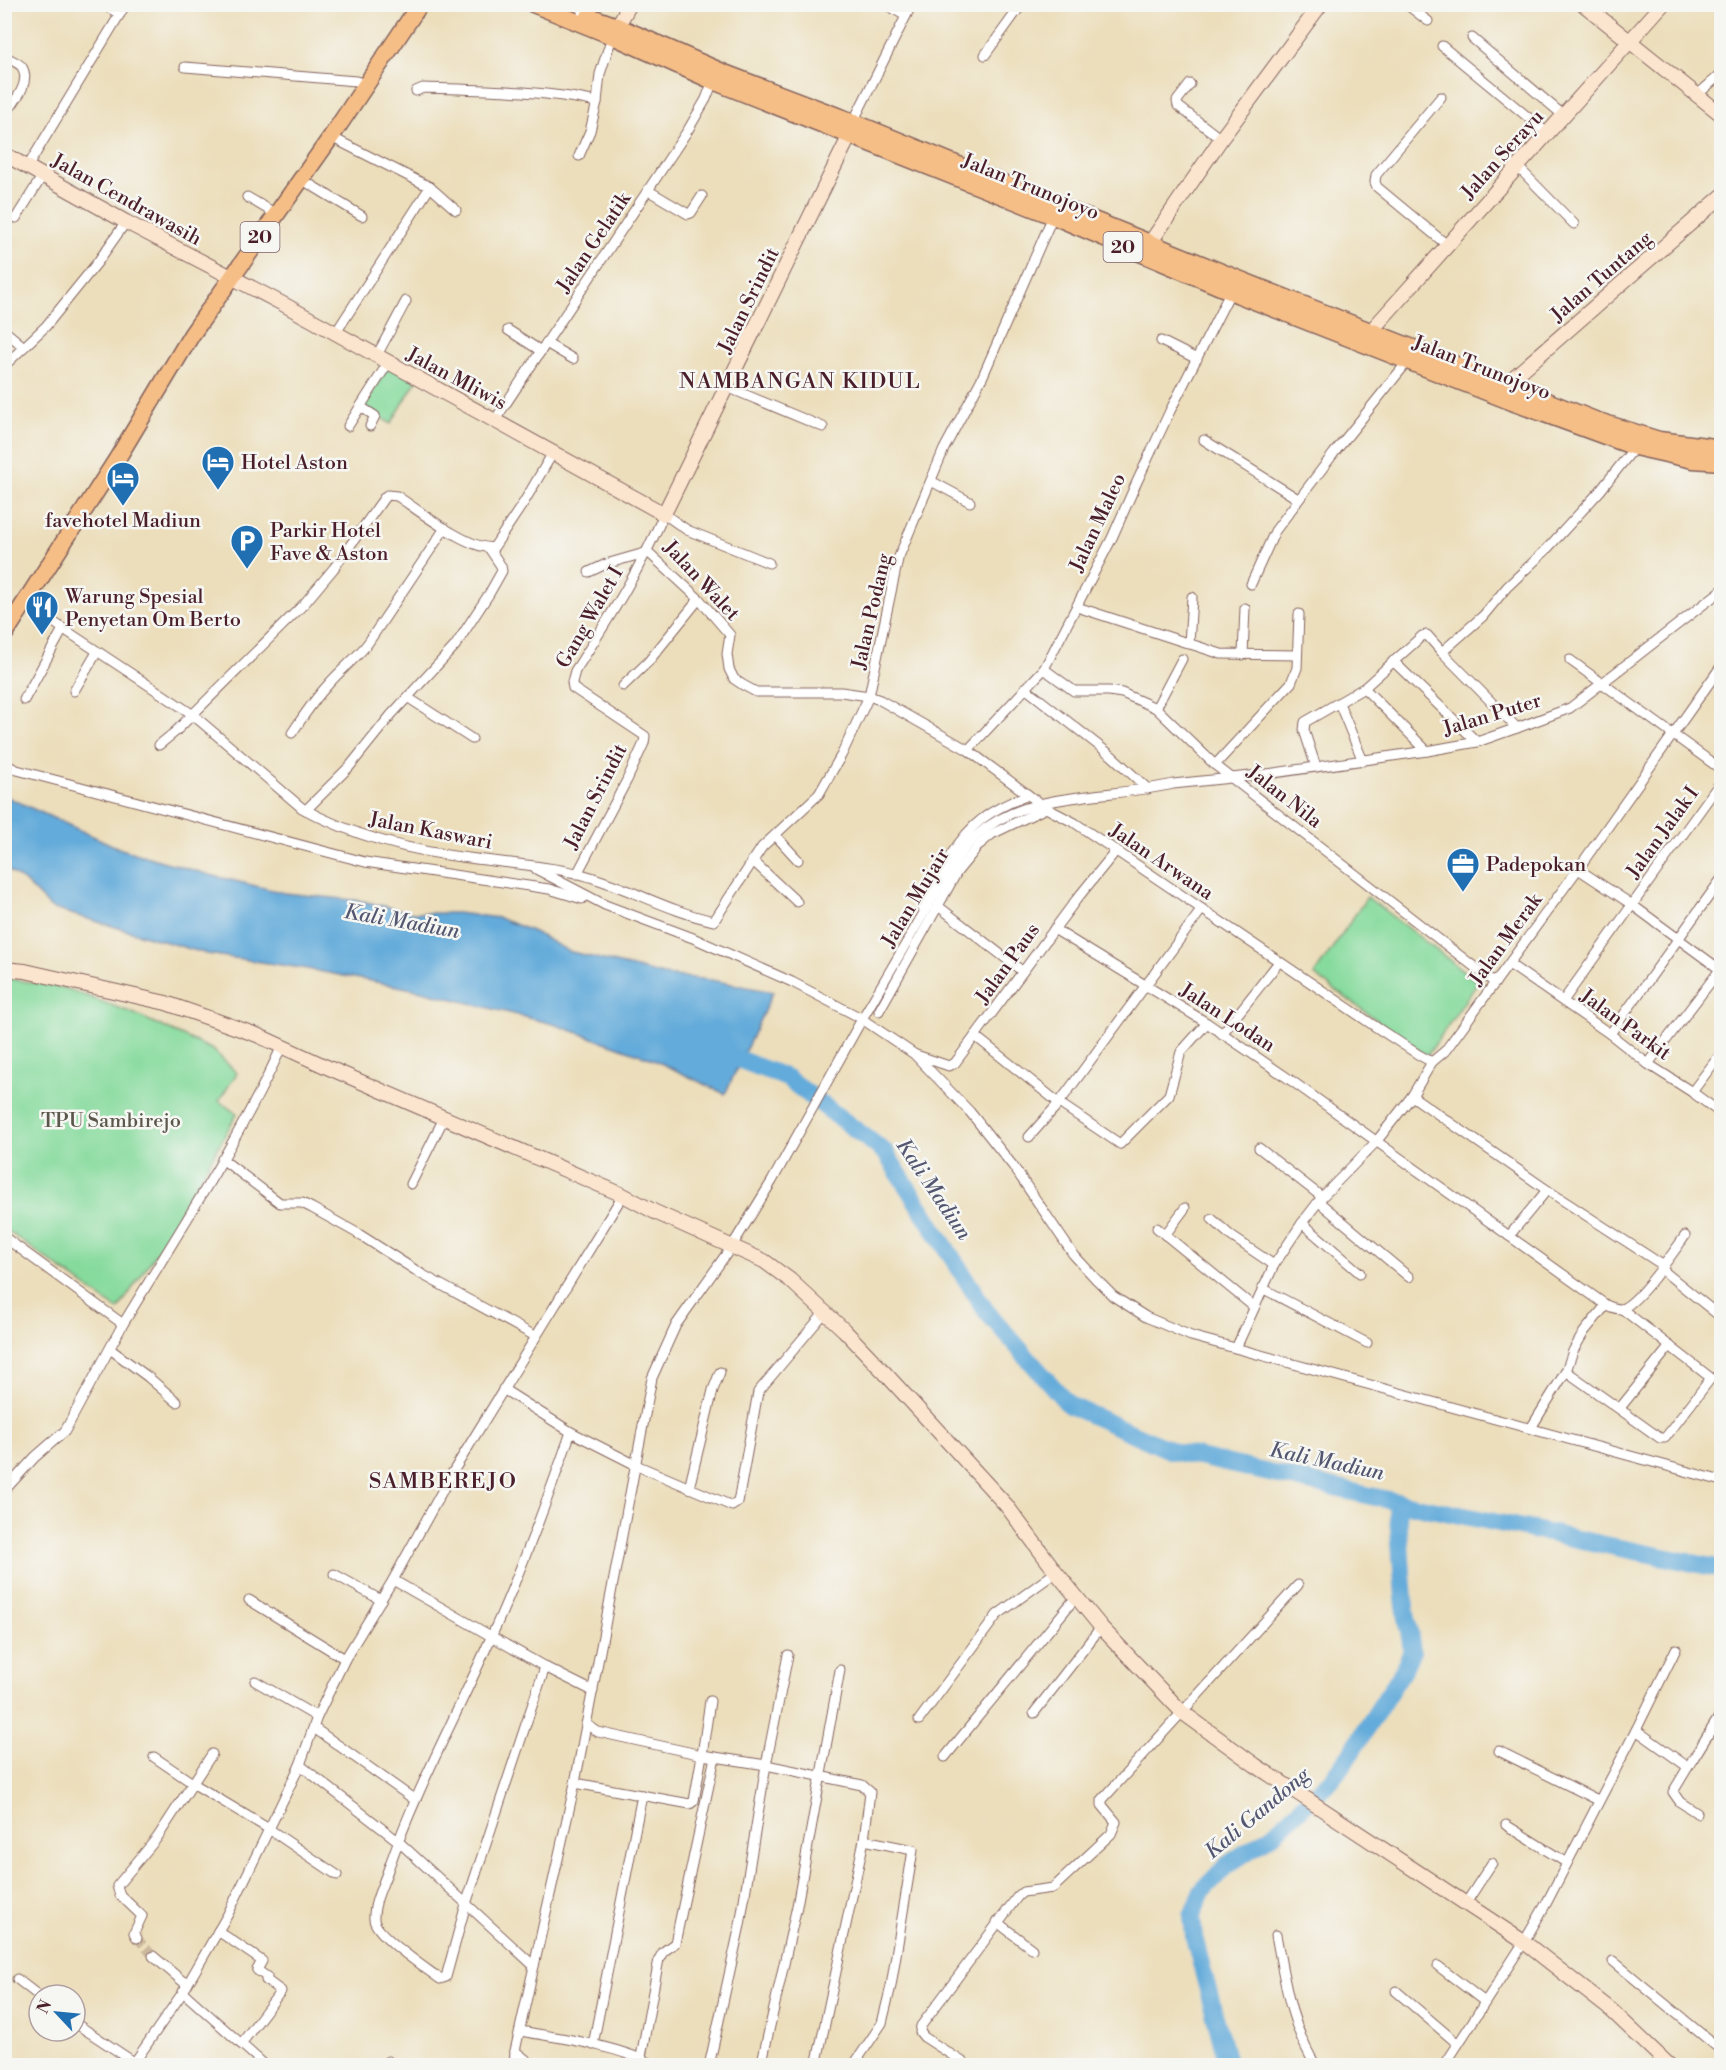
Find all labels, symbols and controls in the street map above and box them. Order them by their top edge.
street label: Jalan Serayu [1456,105,1550,206]
street label: Jalan Cendrawasih [46,148,206,252]
street label: Jalan Trunojoyo [957,148,1103,226]
street label: Jalan Gelatik [551,187,638,299]
road number: 20 [240,222,280,252]
street label: Jalan Tuntang [1545,226,1658,329]
road number: 20 [1104,232,1142,262]
street label: Jalan Srindit [713,244,786,359]
street label: Jalan Trunojoyo [1408,330,1554,406]
street label: Jalan Mliwis [401,342,511,416]
district label: NAMBANGAN KIDUL [679,368,921,395]
hotel icon: Hotel Aston [200,444,236,491]
place label: Hotel Aston [241,451,348,476]
hotel icon: favehotel Madiun [105,460,141,507]
street label: Jalan Maleo [1064,469,1132,577]
place label: favehotel Madiun [45,509,201,534]
place label: Parkir Hotel Fave & Aston [270,519,389,567]
parking icon: Parkir Hotel Fave & Aston [229,523,265,570]
street label: Jalan Walet [657,535,744,626]
street label: Jalan Podang [847,550,898,673]
street label: Gang Walet I [551,562,630,673]
place label: Warung Spesial Penyetan Om Berto [64,585,241,633]
restaurant icon: Warung Spesial Penyetan Om Berto [24,589,60,636]
street label: Jalan Puter [1439,689,1545,743]
street label: Jalan Srindit [559,740,633,854]
street label: Jalan Nila [1241,760,1327,835]
street label: Jalan Jalak I [1621,782,1705,885]
street label: Jalan Kaswari [366,807,495,856]
street label: Jalan Arwana [1104,818,1219,907]
street label: Jalan Mujair [876,843,956,953]
office icon: Padepokan [1445,846,1481,893]
place label: Padepokan [1486,853,1586,878]
street label: Jalan Merak [1464,888,1549,992]
water label: Kali Madiun [342,899,462,945]
street label: Jalan Paus [970,919,1046,1010]
street label: Jalan Lodan [1174,978,1280,1058]
street label: Jalan Parkit [1574,983,1675,1066]
park label: TPU Sambirejo [41,1109,181,1134]
water label: Kali Madiun [890,1134,977,1245]
water label: Kali Madiun [1267,1437,1387,1487]
district label: SAMBEREJO [369,1468,517,1495]
water label: Kali Gandong [1200,1762,1316,1865]
north arrow [27,1983,87,2043]
text: N [33,1996,56,2017]

